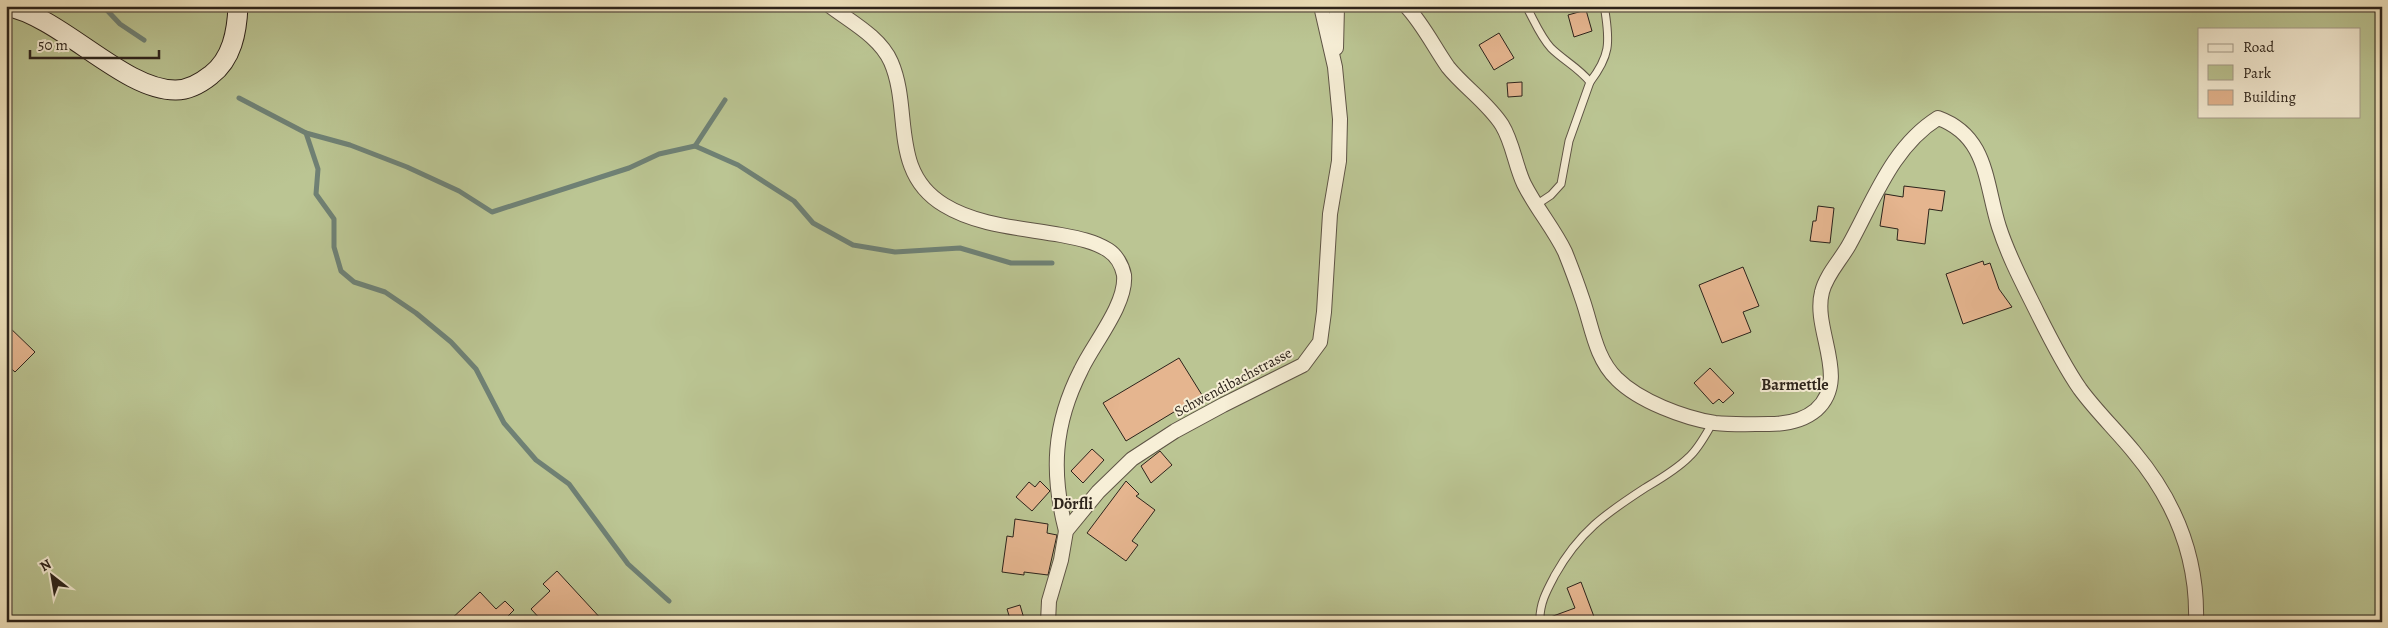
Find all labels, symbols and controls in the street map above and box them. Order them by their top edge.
scale bar [30,28,159,60]
legend [2198,28,2360,118]
text: 50 m [38,35,68,55]
text: Road [2243,37,2275,57]
text: Park [2243,63,2272,83]
text: Building [2243,87,2296,107]
street label: Schwendibachstrasse [1171,342,1296,421]
district label: Barmettle [1761,374,1829,396]
district label: Dörfli [1053,493,1093,515]
north arrow [28,550,78,600]
text: N [36,555,55,576]

